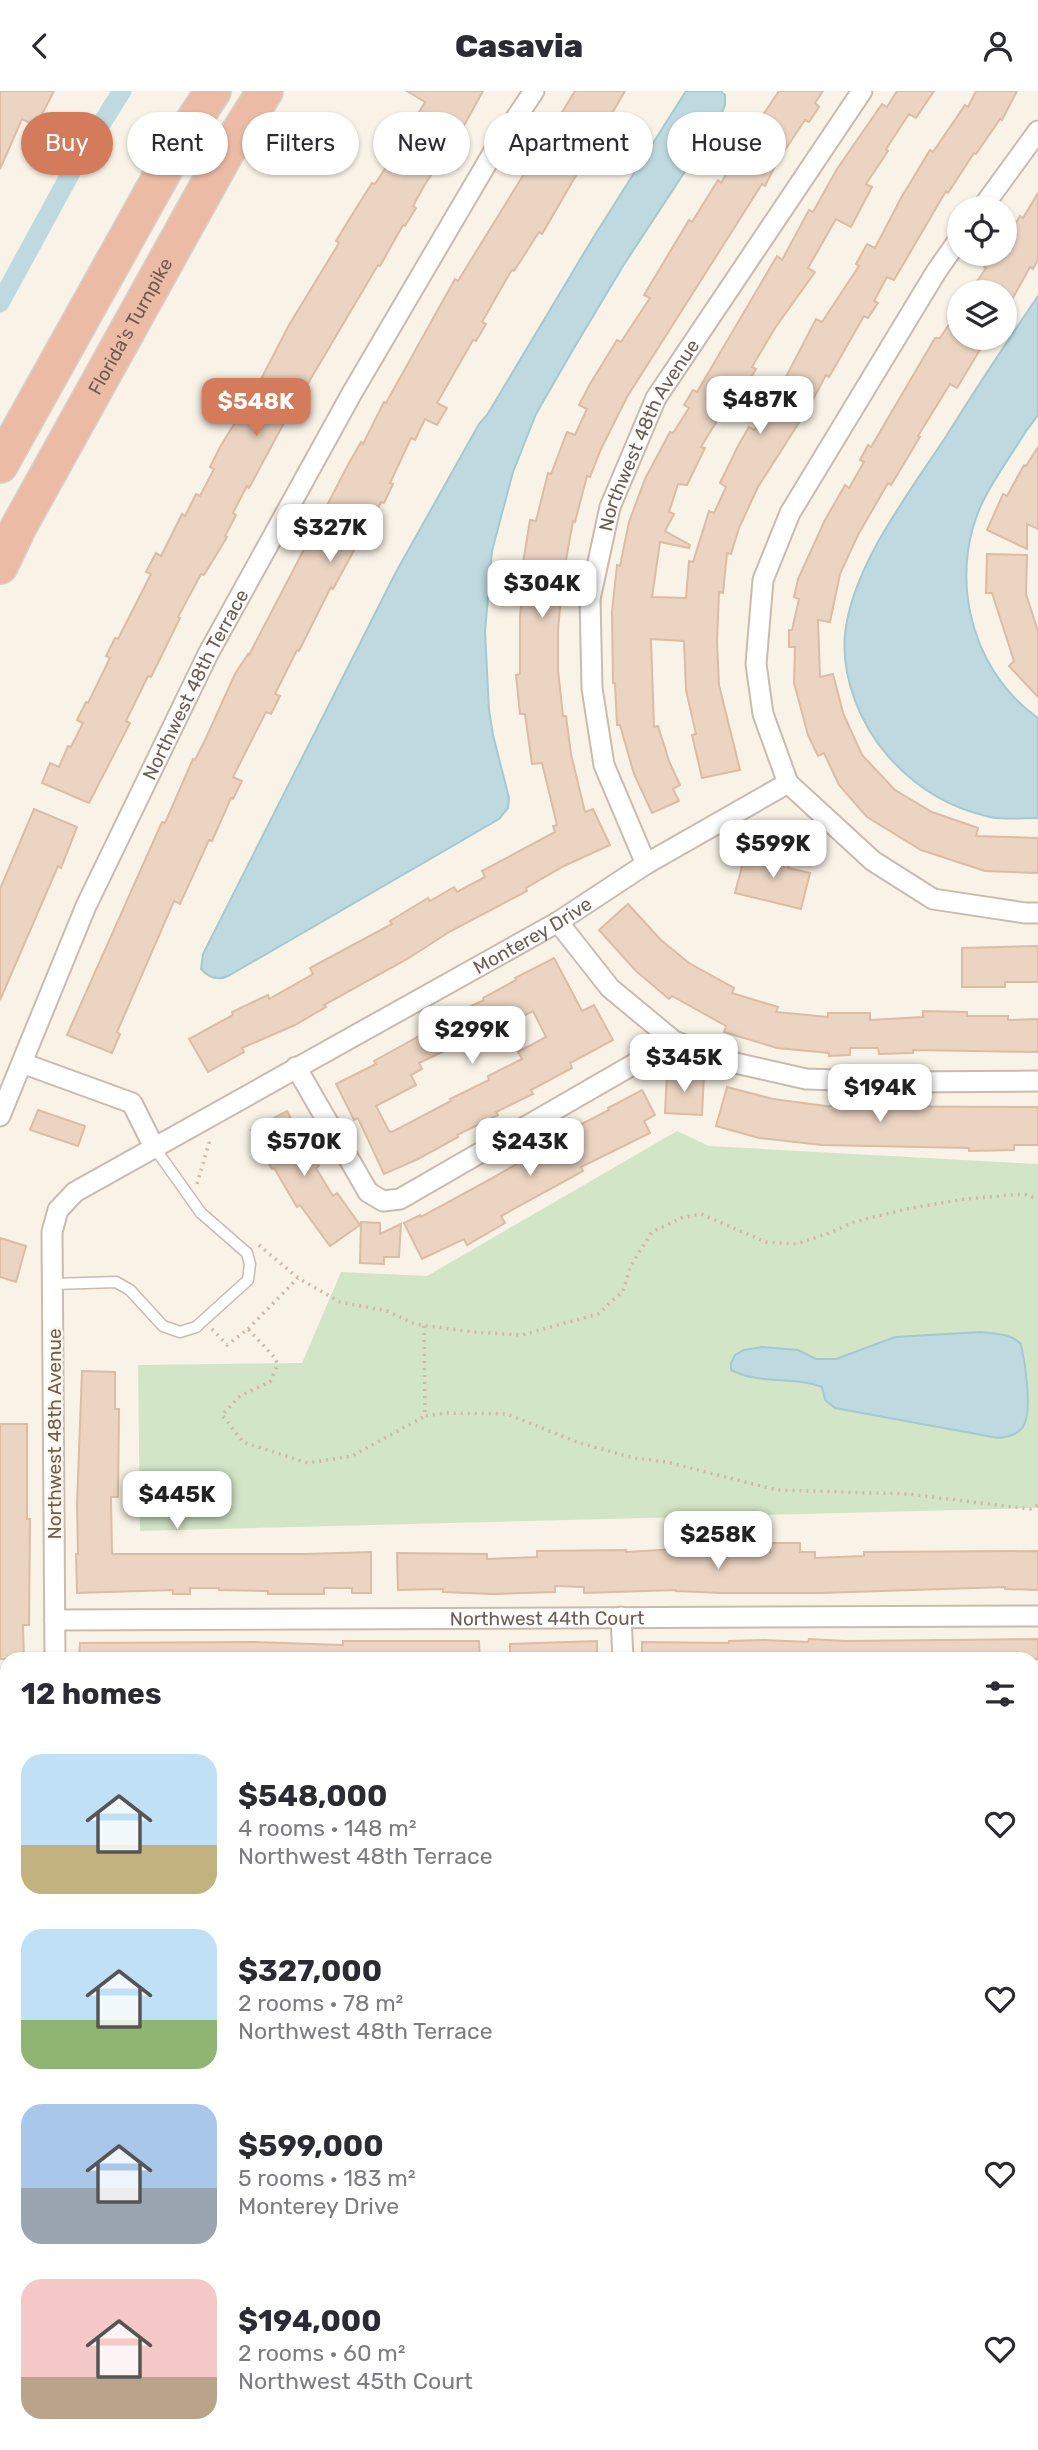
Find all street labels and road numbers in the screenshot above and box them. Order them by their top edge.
street label: Florida's Turnpike [83,254,178,399]
street label: Northwest 48th Avenue [594,335,704,533]
street label: Northwest 48th Terrace [138,585,253,784]
street label: Monterey Drive [469,892,596,979]
street label: Northwest 48th Avenue [43,1328,66,1540]
street label: Northwest 44th Court [450,1607,645,1630]

